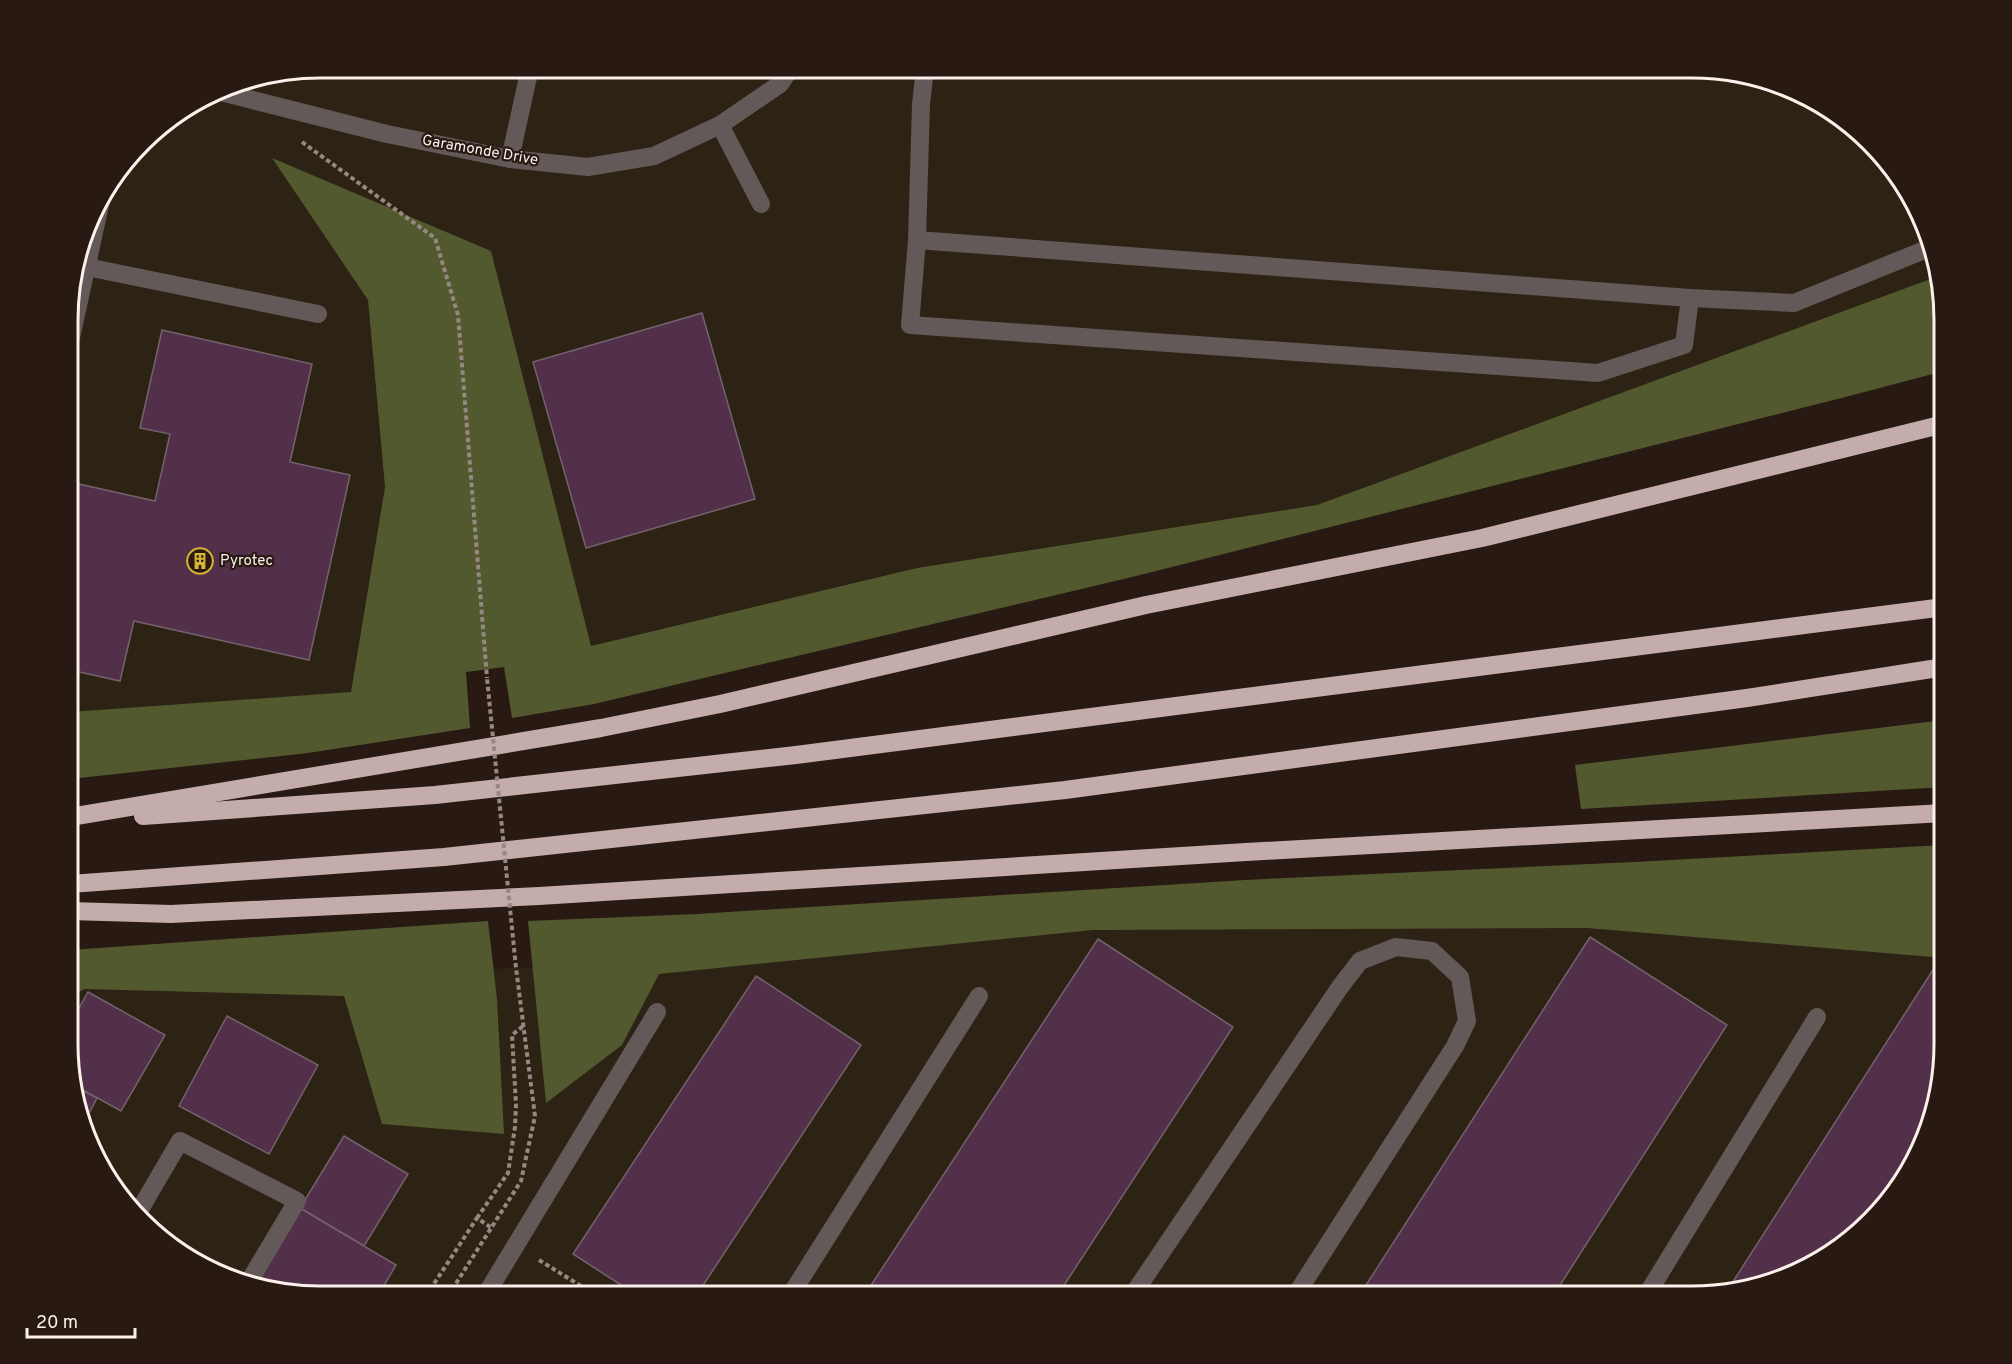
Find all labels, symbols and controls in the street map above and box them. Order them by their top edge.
street label: Garamonde Drive [421,131,539,171]
building icon: Pyrotec [185,546,215,576]
place label: Pyrotec [220,552,273,571]
scale bar [27,1301,135,1339]
text: 20 m [36,1312,78,1335]

